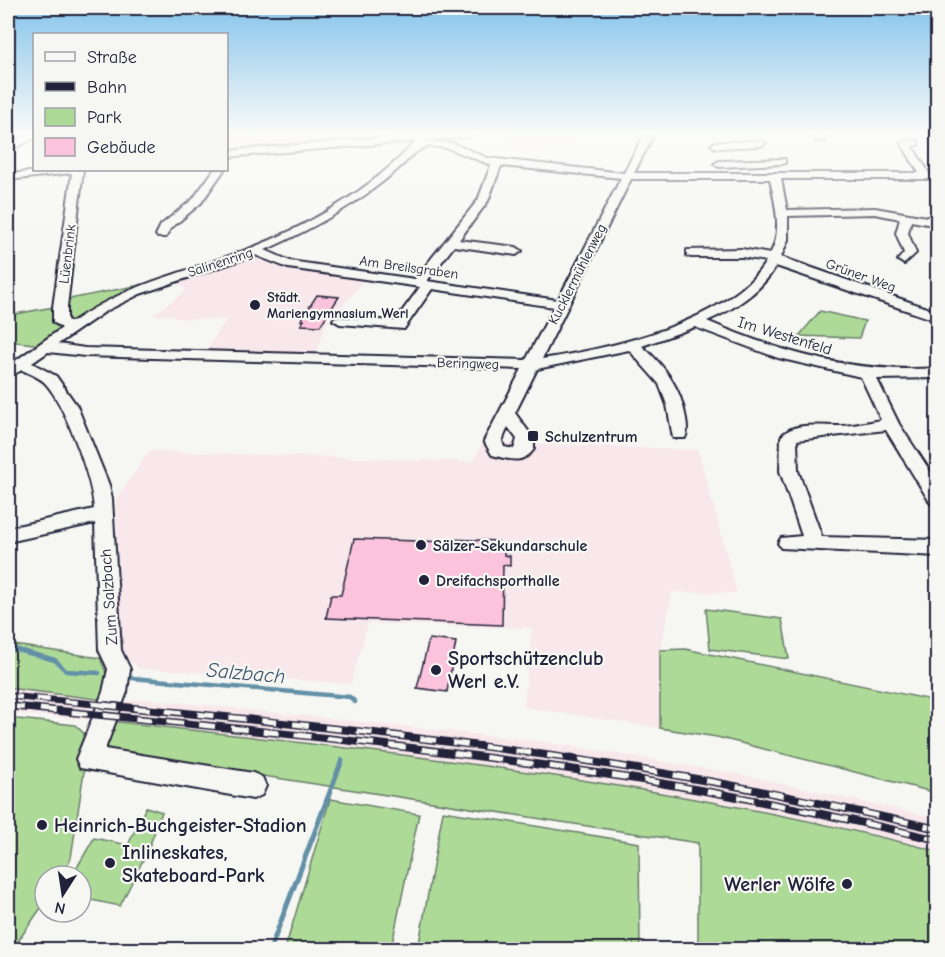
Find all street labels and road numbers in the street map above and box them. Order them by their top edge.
street label: Kucklermühlenweg [545,221,610,327]
street label: Lüenbrink [55,223,80,285]
street label: Salinenring [185,244,255,281]
street label: Am Breilsgraben [358,252,459,283]
street label: Grüner Weg [823,255,898,296]
street label: Im Westenfeld [735,313,834,359]
street label: Beringweg [437,354,499,373]
street label: Zum Salzbach [97,548,121,646]

